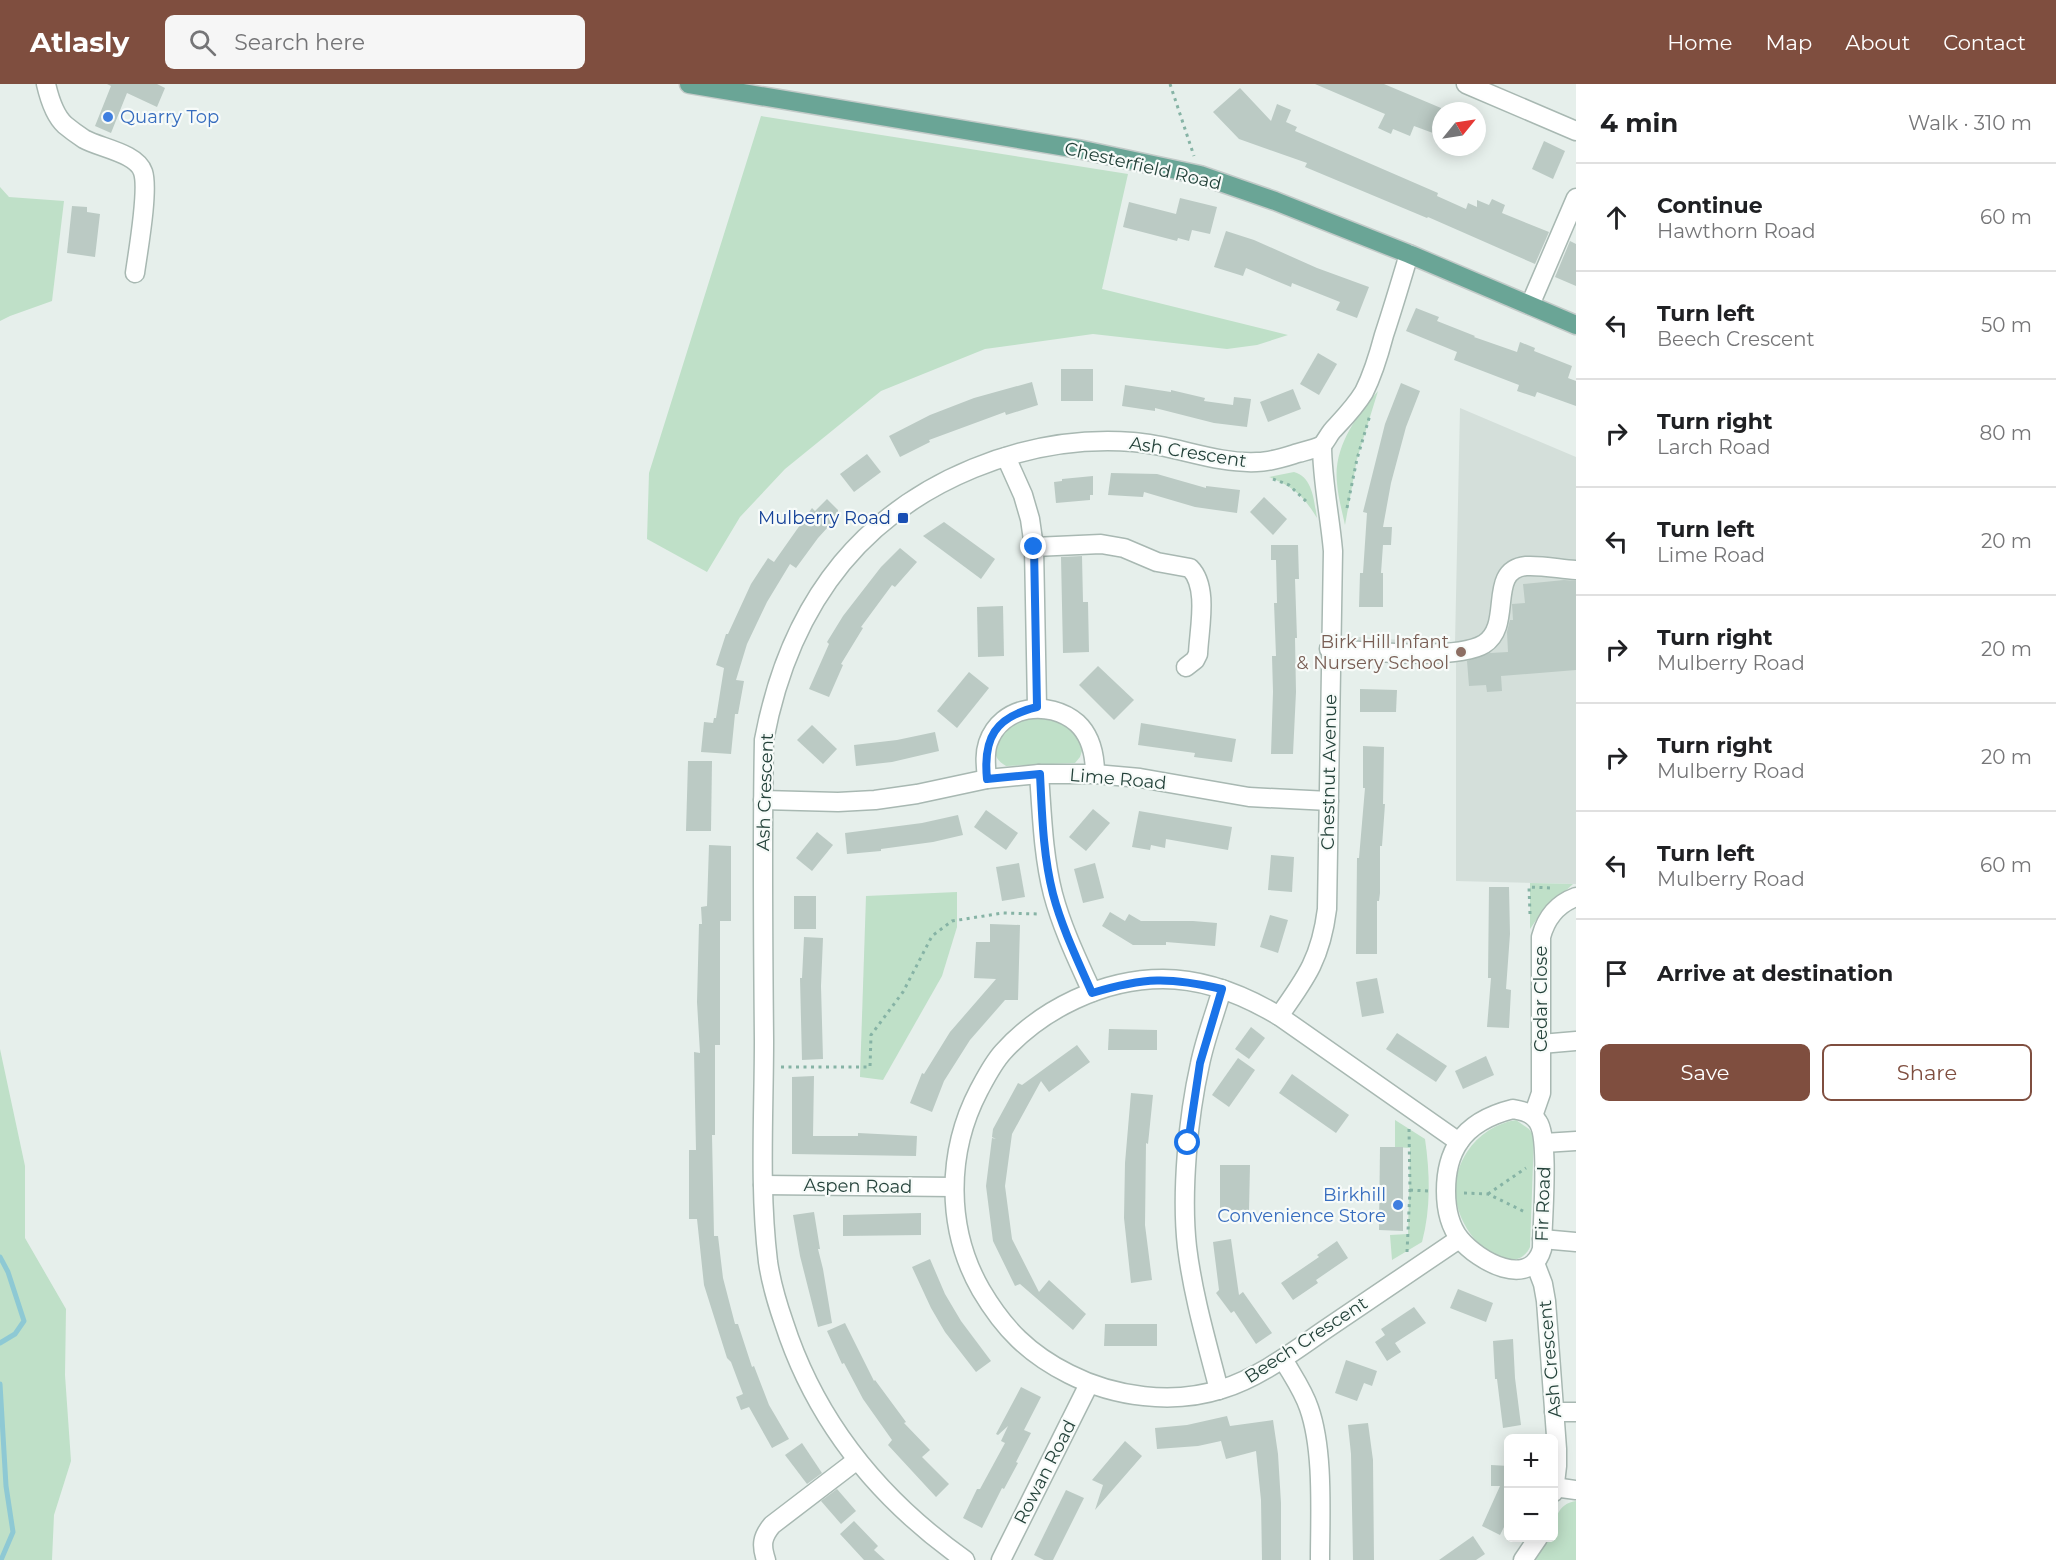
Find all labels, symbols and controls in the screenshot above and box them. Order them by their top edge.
search box [165,15,585,69]
text: Atlasly [30,25,129,59]
icon: search [186,26,219,59]
text: Search here [234,29,365,56]
text: Home [1667,30,1732,55]
text: Map [1765,30,1812,55]
text: About [1845,30,1910,55]
text: Contact [1943,30,2026,55]
north arrow [1432,102,1486,156]
place label: Quarry Top [120,106,219,128]
text: 4 min [1600,107,1678,139]
marker: Quarry Top [101,110,115,124]
text: Walk · 310 m [1908,111,2032,135]
street label: Chesterfield Road [1062,137,1224,195]
text: Continue [1657,192,1763,219]
icon: ahead [1600,201,1633,234]
text: 60 m [1980,205,2032,229]
text: Hawthorn Road [1657,219,1816,243]
text: Turn left [1657,300,1755,327]
icon: left [1600,309,1633,342]
text: 50 m [1981,313,2032,337]
text: Beech Crescent [1657,327,1815,351]
text: Turn right [1657,408,1772,435]
icon: right [1600,417,1633,450]
text: 80 m [1980,421,2032,445]
street label: Ash Crescent [1128,432,1248,472]
text: Larch Road [1657,435,1771,459]
place label: Mulberry Road [758,507,891,529]
marker: Mulberry Road [896,511,910,525]
text: Turn left [1657,516,1755,543]
icon: left [1600,525,1633,558]
text: 20 m [1981,529,2032,553]
route end [1020,533,1046,559]
text: Lime Road [1657,543,1765,567]
text: Turn right [1657,624,1772,651]
place label: Birk Hill Infant & Nursery School [1296,631,1449,674]
icon: right [1600,633,1633,666]
text: 20 m [1981,637,2032,661]
marker: Birk Hill Infant & Nursery School [1454,645,1468,659]
text: Mulberry Road [1657,651,1805,675]
street label: Chestnut Avenue [1317,694,1341,850]
text: Turn right [1657,732,1772,759]
street label: Ash Crescent [752,733,778,851]
icon: right [1600,741,1633,774]
text: 20 m [1981,745,2032,769]
text: Mulberry Road [1657,759,1805,783]
street label: Lime Road [1069,764,1167,794]
text: Turn left [1657,840,1755,867]
icon: left [1600,849,1633,882]
text: 60 m [1980,853,2032,877]
text: Mulberry Road [1657,867,1805,891]
street label: Cedar Close [1530,946,1552,1052]
icon: arrive [1600,957,1633,990]
text: Arrive at destination [1657,960,1893,987]
button: Save [1600,1044,1810,1101]
button: Share [1822,1044,2032,1101]
route start [1174,1129,1200,1155]
street label: Fir Road [1531,1166,1555,1242]
street label: Aspen Road [804,1174,912,1198]
place label: Birkhill Convenience Store [1217,1184,1386,1227]
marker: Birkhill Convenience Store [1391,1198,1405,1212]
street label: Beech Crescent [1240,1292,1372,1388]
street label: Ash Crescent [1534,1299,1566,1419]
street label: Rowan Road [1009,1416,1081,1528]
map controls [1504,1434,1558,1542]
button: + [1504,1434,1558,1488]
button: − [1504,1488,1558,1542]

